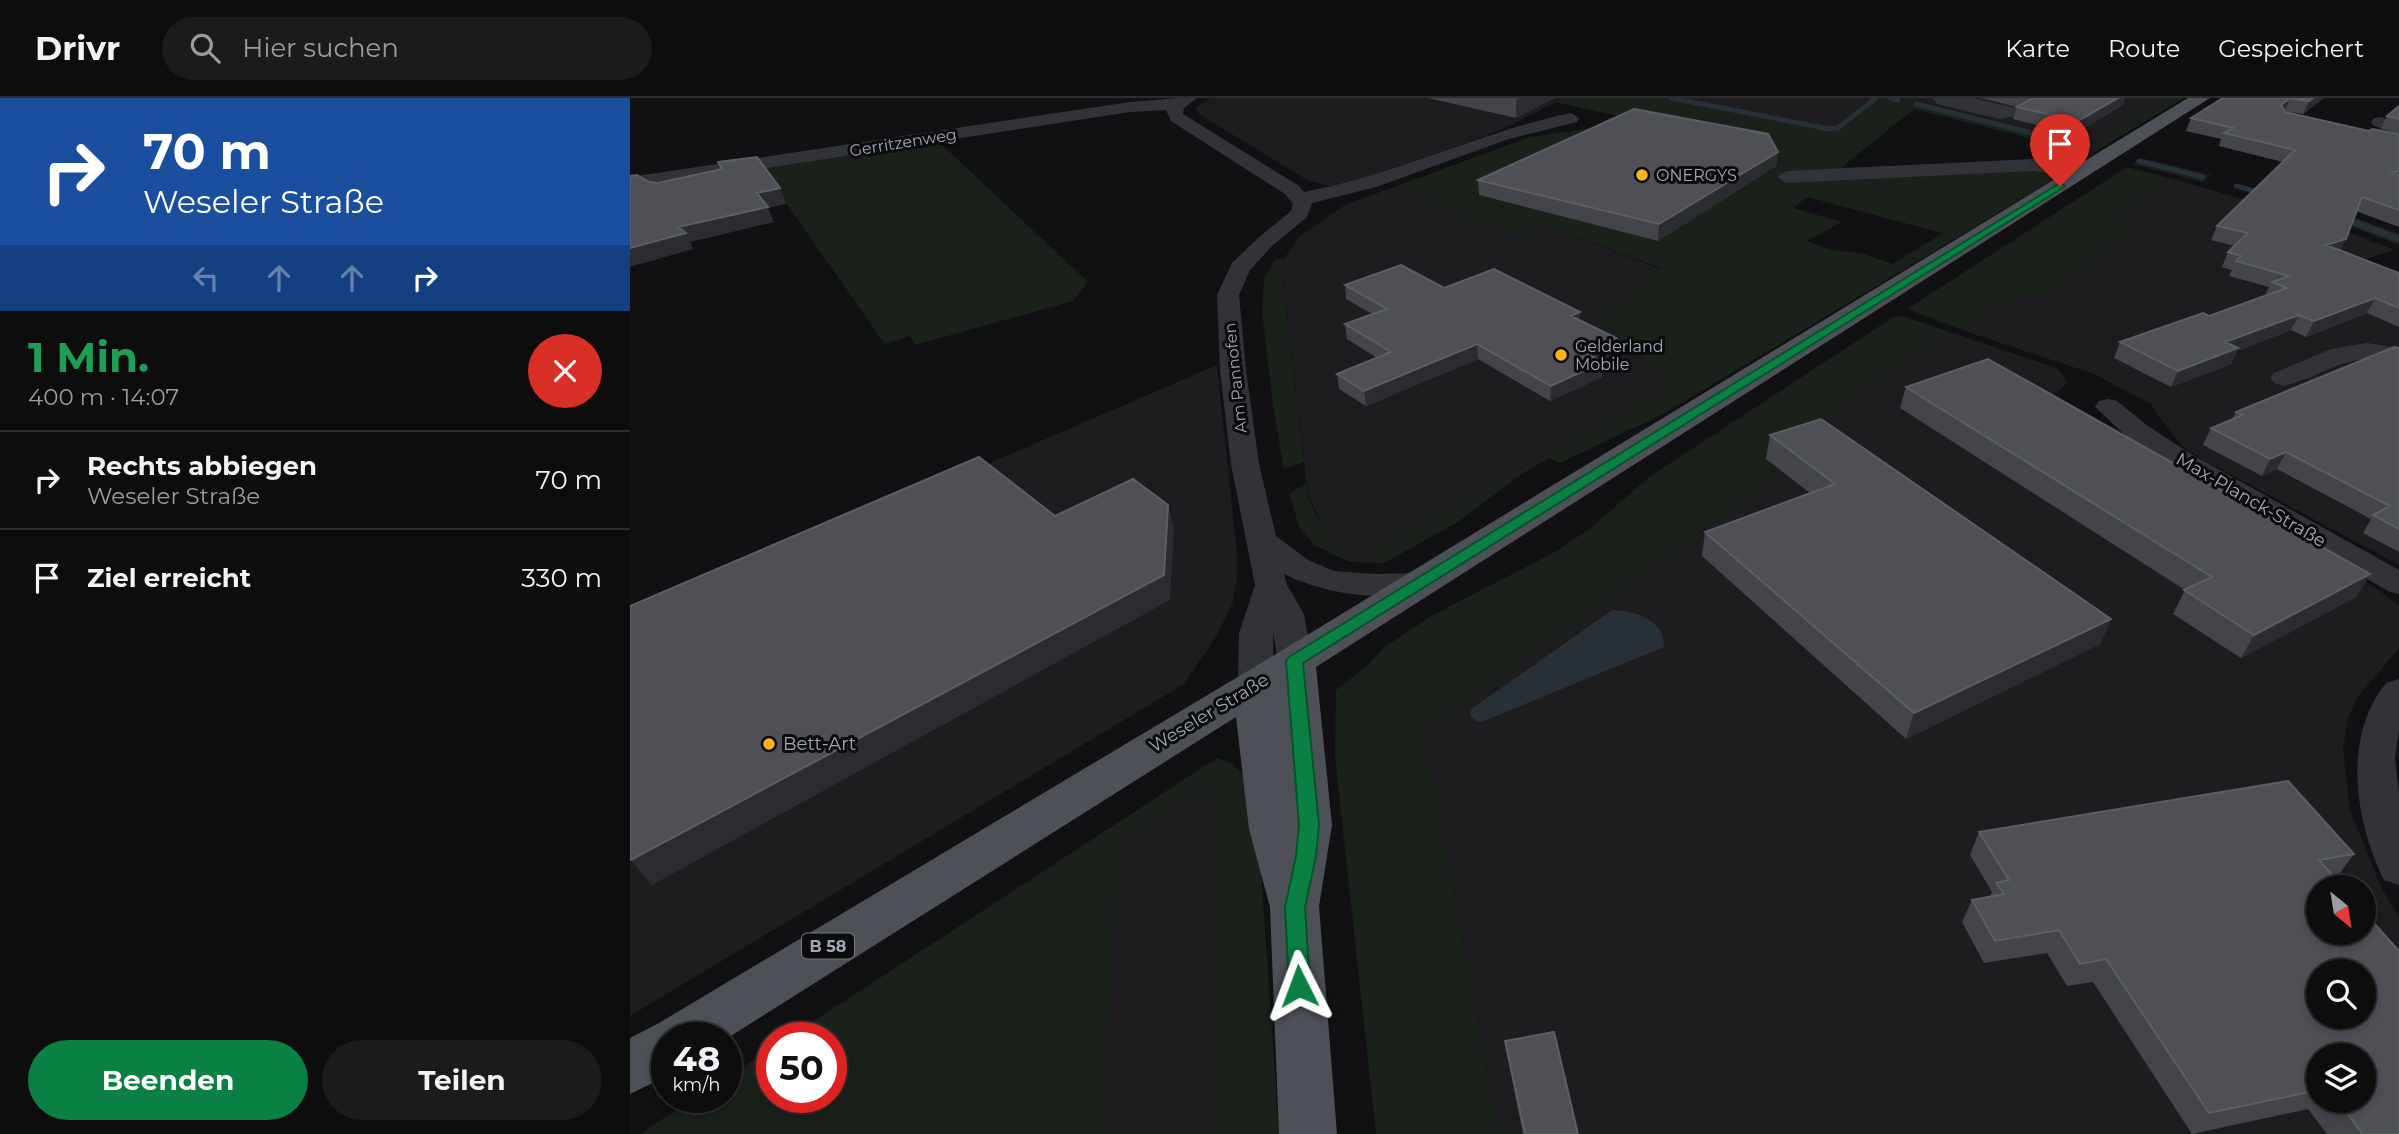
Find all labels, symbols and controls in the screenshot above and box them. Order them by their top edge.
search box [162,17,652,80]
text: Drivr [35,28,120,68]
icon: search [186,29,224,67]
text: Hier suchen [242,32,399,64]
text: Karte [2005,34,2070,63]
text: Route [2108,34,2180,63]
text: Gespeichert [2218,34,2364,63]
pin [2030,114,2090,186]
text: 70 m [143,122,271,181]
street label: Gerritzenweg [848,125,958,160]
icon: arrive [2041,125,2079,163]
icon: right [28,126,119,217]
place label: ONERGYS [1656,166,1737,185]
marker: ONERGYS [1634,167,1650,183]
text: Weseler Straße [143,182,384,221]
icon: left [187,259,225,297]
icon: ahead [260,259,298,297]
icon: ahead [333,259,371,297]
icon: right [406,259,444,297]
street label: Am Pannofen [1220,322,1251,434]
text: 1 Min. [28,331,149,383]
button: close [528,334,602,408]
place label: Gelderland Mobile [1575,337,1664,374]
marker: Gelderland Mobile [1553,347,1569,363]
text: 400 m · 14:07 [28,383,179,411]
street label: Max-Planck-Straße [2172,448,2330,552]
text: Rechts abbiegen [87,450,317,482]
icon: right [28,461,66,499]
text: 70 m [536,464,602,496]
text: Weseler Straße [87,482,260,510]
icon: arrive [28,559,66,597]
text: Ziel erreicht [87,562,251,594]
text: 330 m [521,562,602,594]
street label: Weseler Straße [1145,669,1273,757]
place label: Bett-Art [783,733,856,755]
marker: Bett-Art [761,736,777,752]
north arrow [2306,875,2376,945]
map controls [2306,875,2376,1113]
road number: B 58 [802,933,854,958]
position arrow [1262,949,1336,1023]
button: search [2306,959,2376,1029]
speed limit sign: 50 [756,1022,847,1113]
text: 48 [673,1037,720,1080]
button: Beenden [28,1040,308,1120]
button: Teilen [322,1040,602,1120]
button: layers [2306,1043,2376,1113]
text: km/h [672,1074,721,1096]

